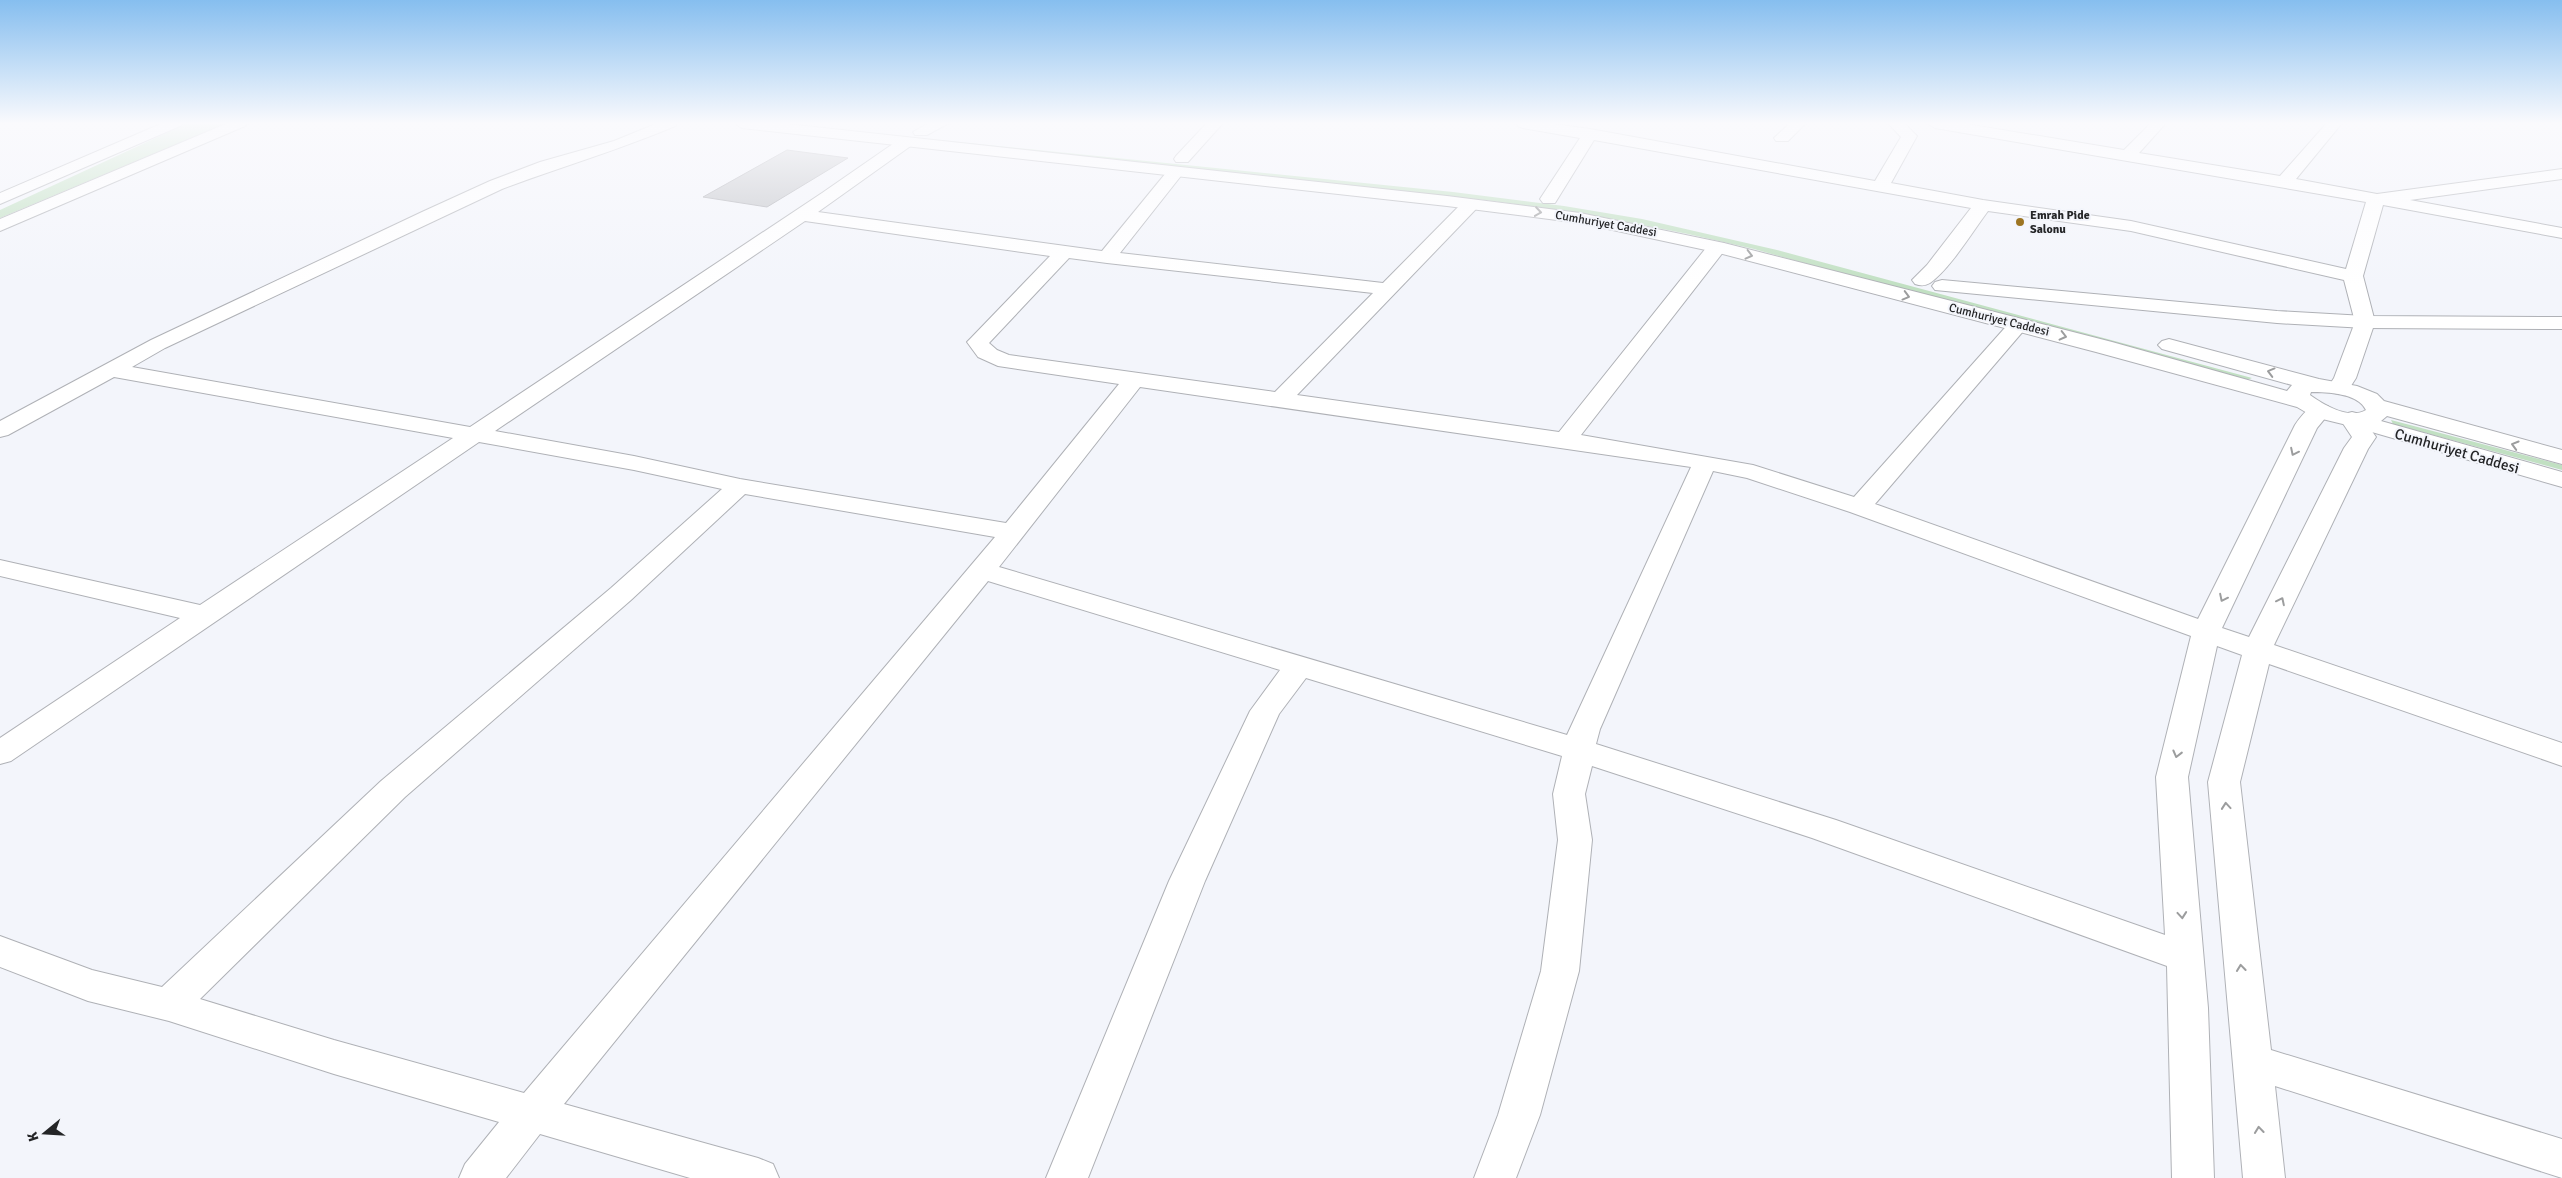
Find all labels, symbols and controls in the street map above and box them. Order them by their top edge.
one-way arrow [1534,207,1542,217]
street label: Cumhuriyet Caddesi [1554,208,1658,240]
place label: Emrah Pide Salonu [2030,208,2090,237]
marker: Emrah Pide Salonu [2014,216,2026,228]
one-way arrow [1744,249,1753,260]
one-way arrow [1902,290,1910,301]
street label: Cumhuriyet Caddesi [1947,300,2051,340]
one-way arrow [2059,330,2068,341]
one-way arrow [2266,367,2275,378]
street label: Cumhuriyet Caddesi [2393,425,2521,477]
one-way arrow [2511,440,2519,450]
one-way arrow [2290,447,2300,456]
one-way arrow [2219,593,2229,602]
one-way arrow [2275,597,2286,606]
one-way arrow [2172,749,2183,758]
one-way arrow [2221,802,2232,810]
one-way arrow [2177,911,2188,919]
one-way arrow [2236,964,2247,972]
north arrow [20,1108,70,1158]
one-way arrow [2254,1125,2265,1133]
text: K [24,1130,43,1144]

